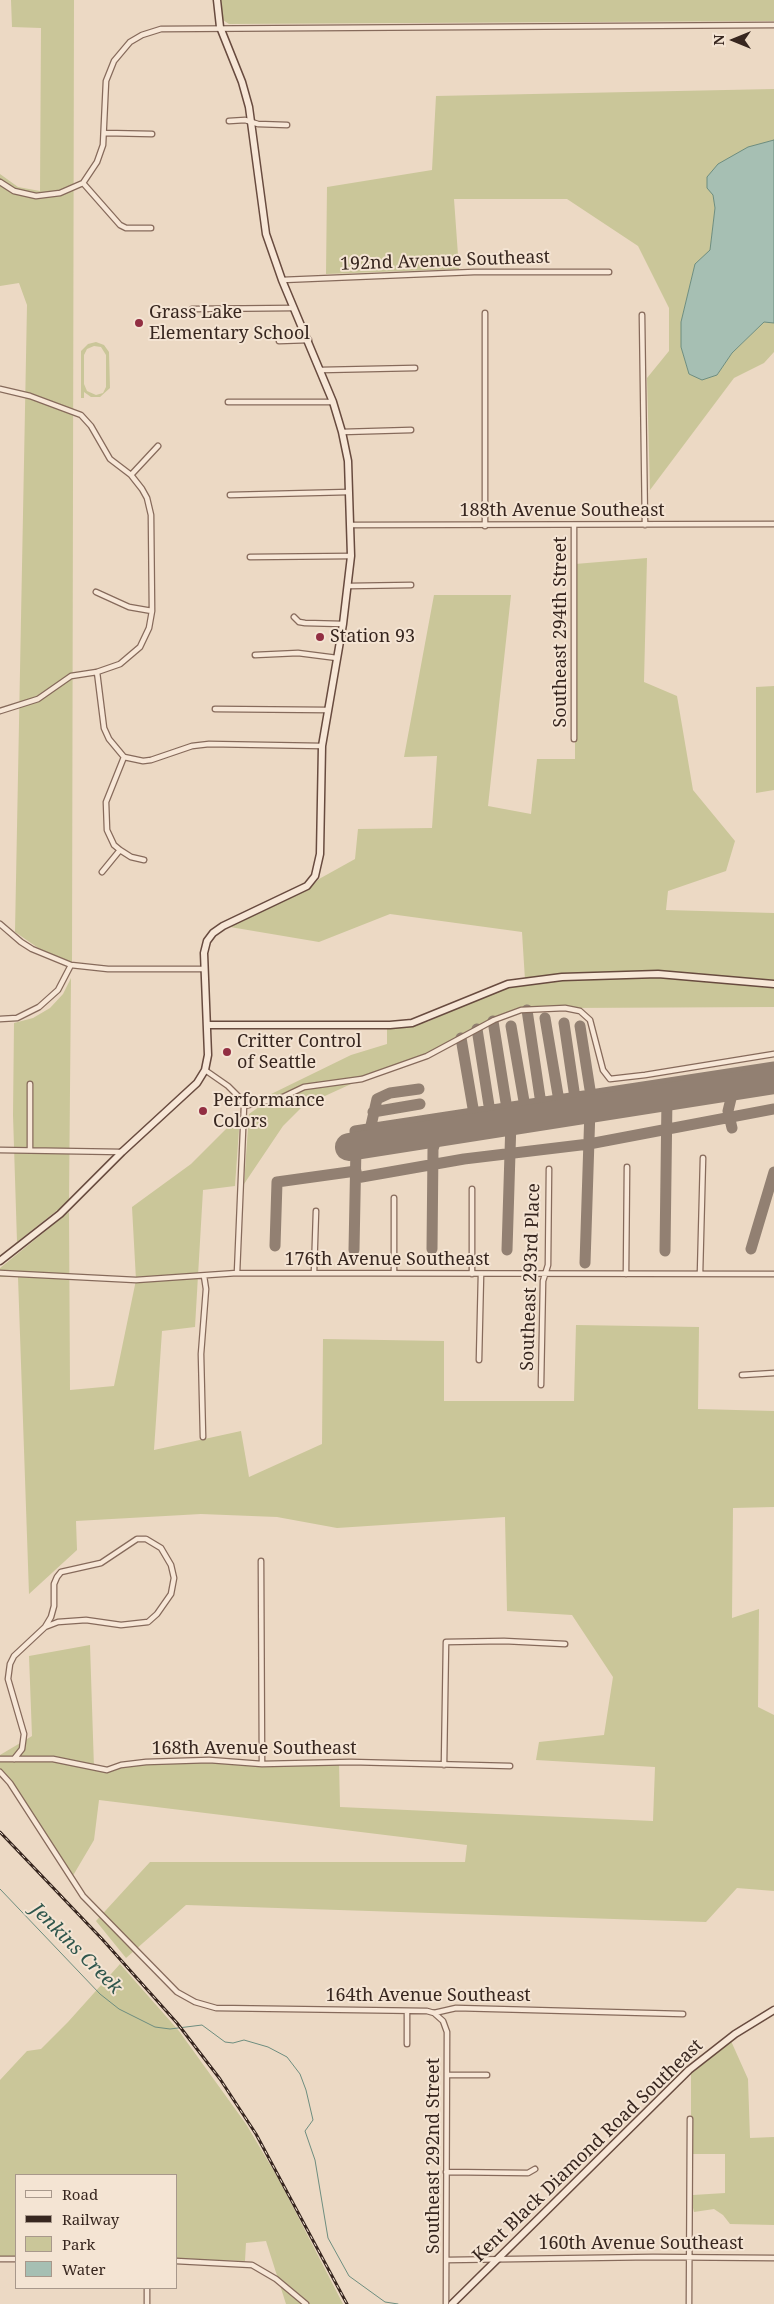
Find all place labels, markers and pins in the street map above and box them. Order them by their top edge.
place label: Grass Lake Elementary School [149,302,310,344]
marker: Grass Lake Elementary School [133,317,145,329]
place label: Station 93 [330,626,415,648]
marker: Station 93 [314,631,326,643]
place label: Critter Control of Seattle [237,1031,362,1074]
marker: Critter Control of Seattle [221,1046,233,1058]
place label: Performance Colors [213,1090,325,1132]
marker: Performance Colors [197,1105,209,1117]

